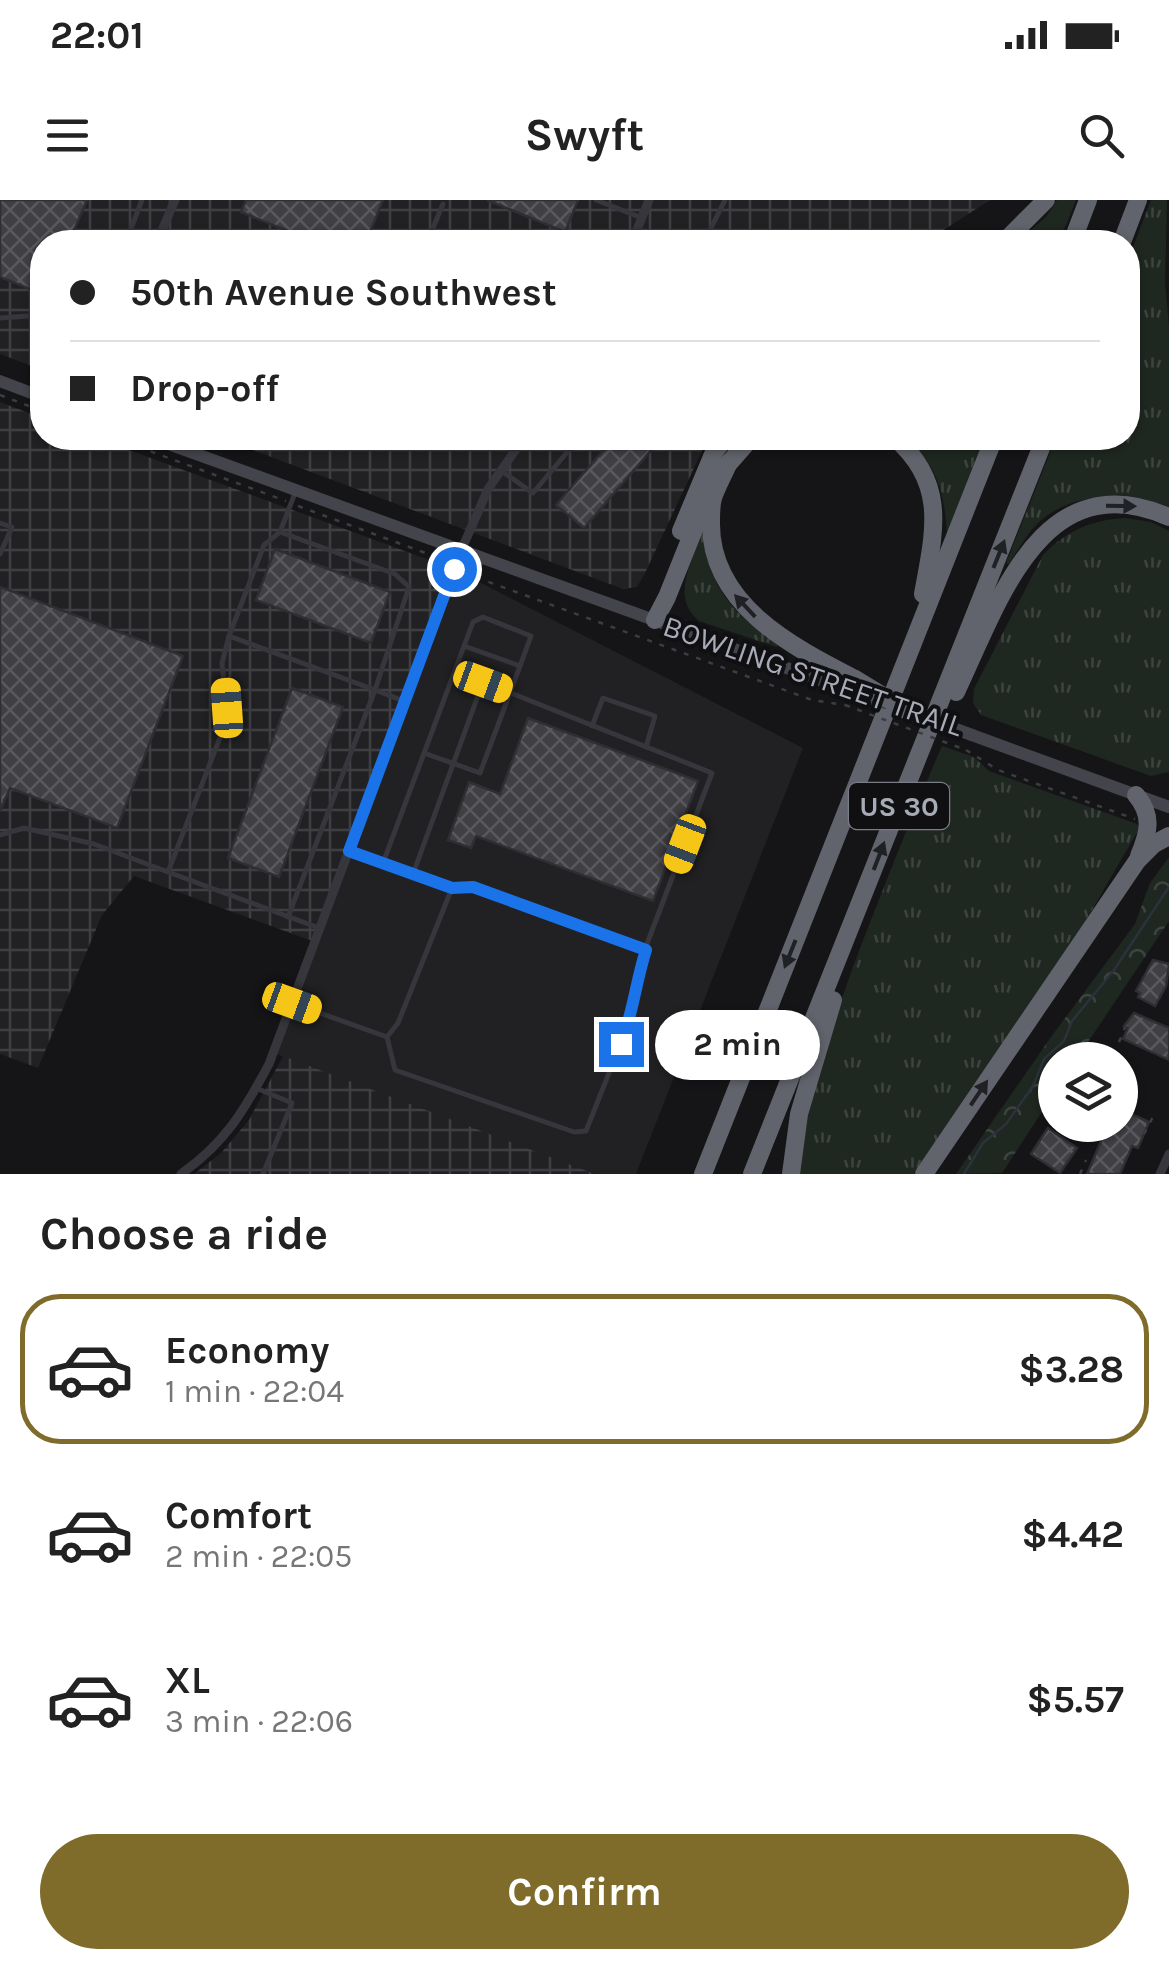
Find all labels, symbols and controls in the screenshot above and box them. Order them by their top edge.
text: 22:01 [50,13,144,58]
icon: menu [40,108,95,163]
icon: search [1074,108,1129,163]
text: Swyft [525,109,644,161]
text: 50th Avenue Southwest [130,270,557,315]
text: Drop-off [130,366,279,411]
one-way arrow [1106,498,1138,514]
one-way arrow [991,539,1007,569]
route start [432,547,477,592]
one-way arrow [734,594,757,618]
street label: BOWLING STREET TRAIL [658,608,968,744]
car [450,658,516,706]
car [210,677,244,739]
road number: US 30 [849,783,949,829]
car [660,811,710,877]
one-way arrow [871,841,887,871]
one-way arrow [781,940,797,970]
car [259,979,325,1027]
callout: 2 min [656,1009,821,1079]
route end [599,1022,644,1067]
text: 2 min [693,1026,782,1063]
map controls [1038,1042,1138,1142]
button: layers [1038,1042,1138,1142]
one-way arrow [969,1080,988,1107]
text: Choose a ride [40,1208,328,1260]
icon: car [45,1324,135,1414]
text: Economy [165,1328,329,1373]
text: $3.28 [1018,1347,1124,1392]
text: 1 min · 22:04 [165,1373,344,1410]
icon: car [45,1489,135,1579]
text: Comfort [165,1493,312,1538]
text: $4.42 [1021,1512,1124,1557]
text: 2 min · 22:05 [165,1538,352,1575]
icon: car [45,1654,135,1744]
text: XL [165,1658,210,1703]
text: $5.57 [1027,1677,1124,1722]
text: 3 min · 22:06 [165,1703,353,1740]
button: Confirm [40,1834,1129,1949]

